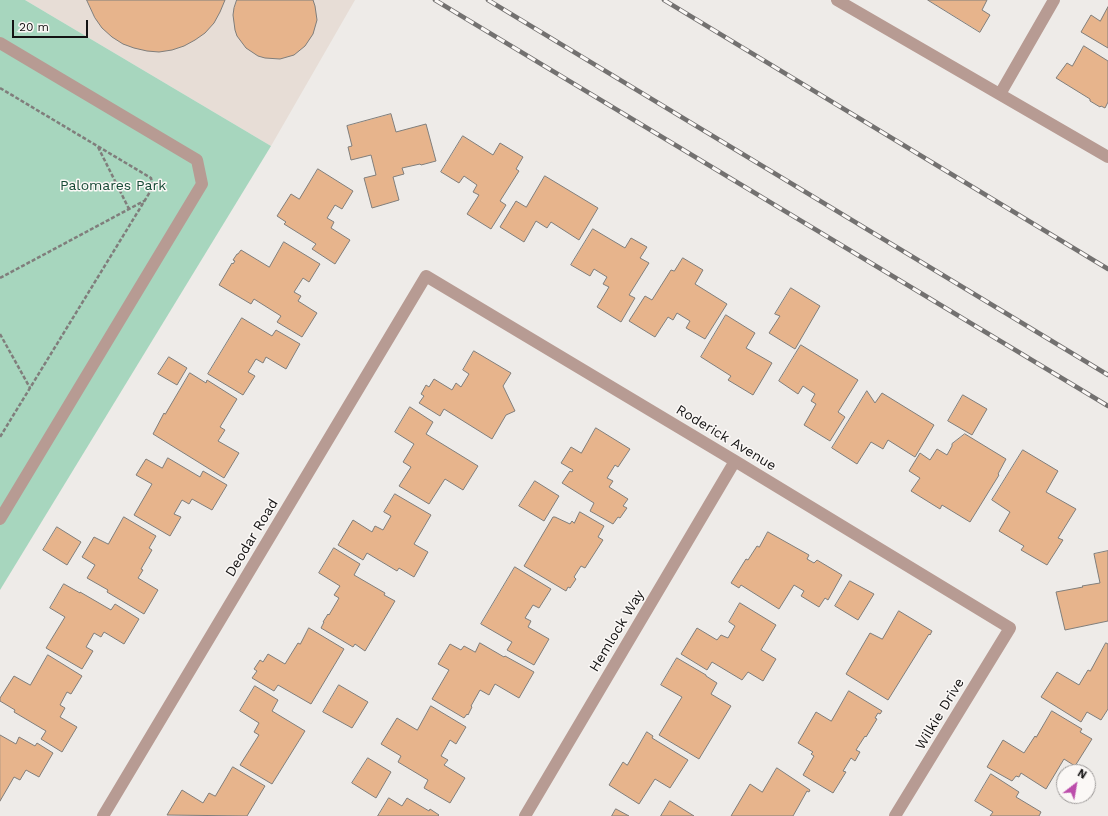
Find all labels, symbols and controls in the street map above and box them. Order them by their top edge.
scale bar [14,12,90,38]
text: 20 m [19,20,49,34]
park label: Palomares Park [60,178,166,194]
street label: Roderick Avenue [673,401,779,475]
street label: Deodar Road [222,496,282,580]
street label: Hemlock Way [586,587,648,675]
street label: Wilkie Drive [912,675,968,753]
north arrow [1056,764,1096,804]
text: N [1075,766,1089,782]

